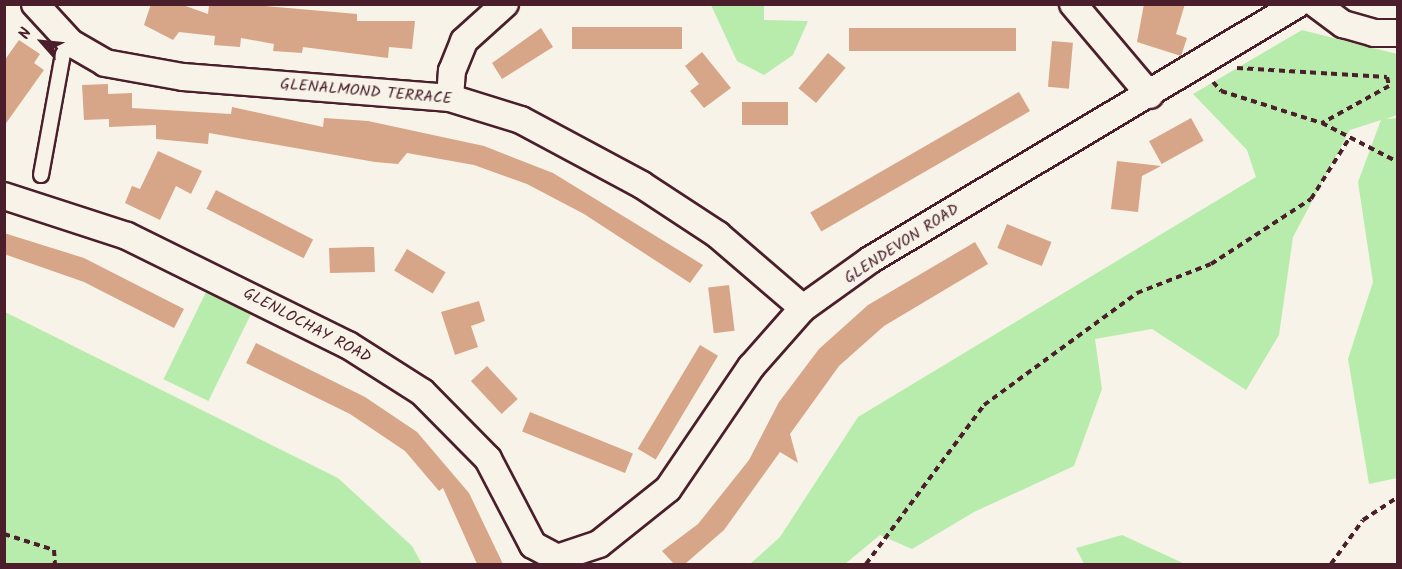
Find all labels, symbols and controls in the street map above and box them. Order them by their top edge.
north arrow [12,12,72,72]
text: N [12,23,39,44]
street label: GLENALMOND TERRACE [279,75,453,109]
street label: GLENDEVON ROAD [841,200,963,288]
street label: GLENLOCHAY ROAD [240,284,374,368]

